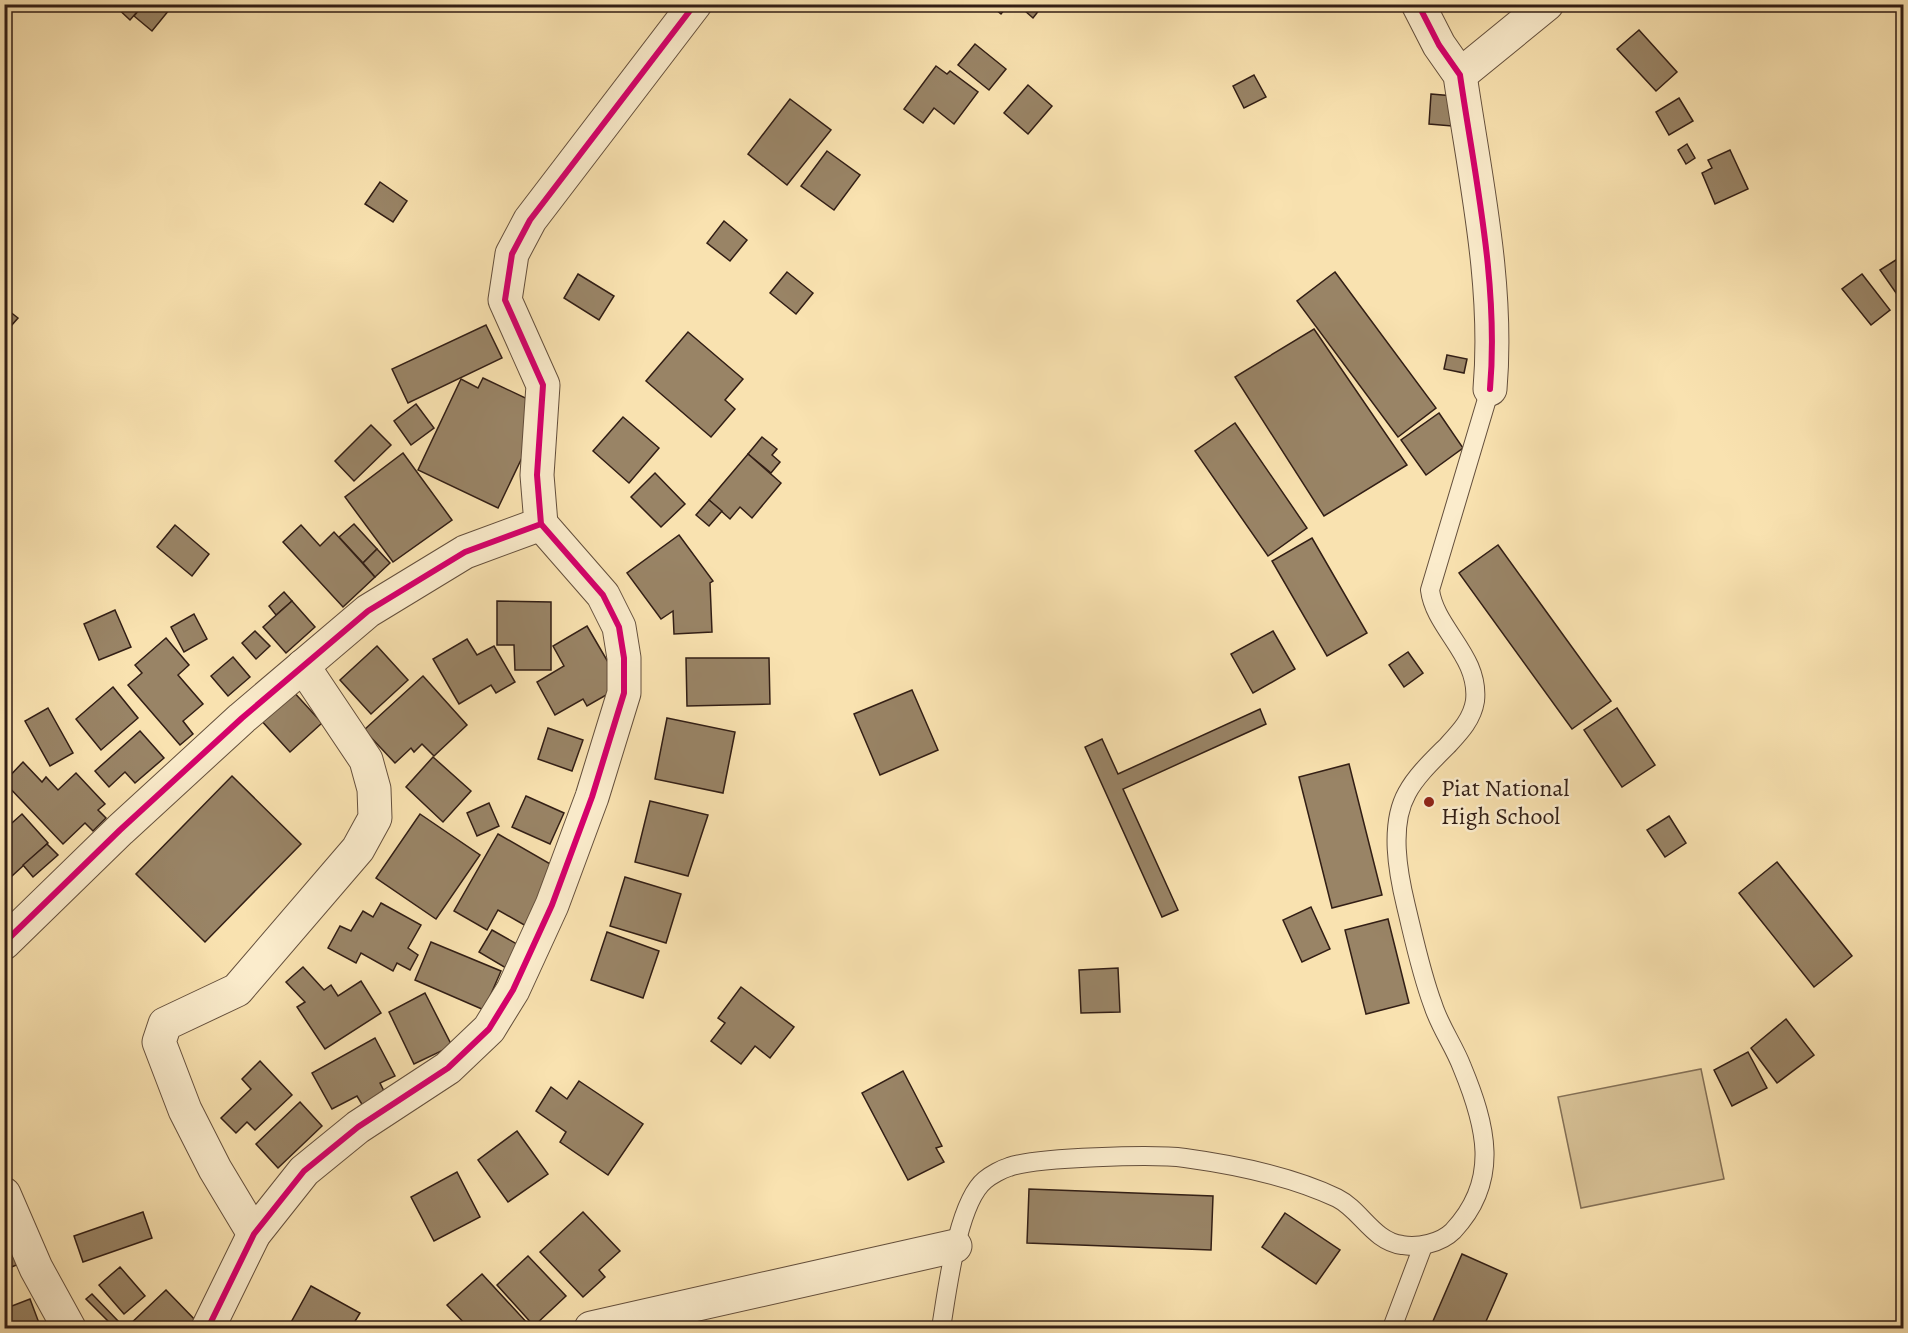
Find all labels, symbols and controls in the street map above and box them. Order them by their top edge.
place label: Piat National High School [1441,772,1570,832]
marker: Piat National High School [1422,795,1436,809]

